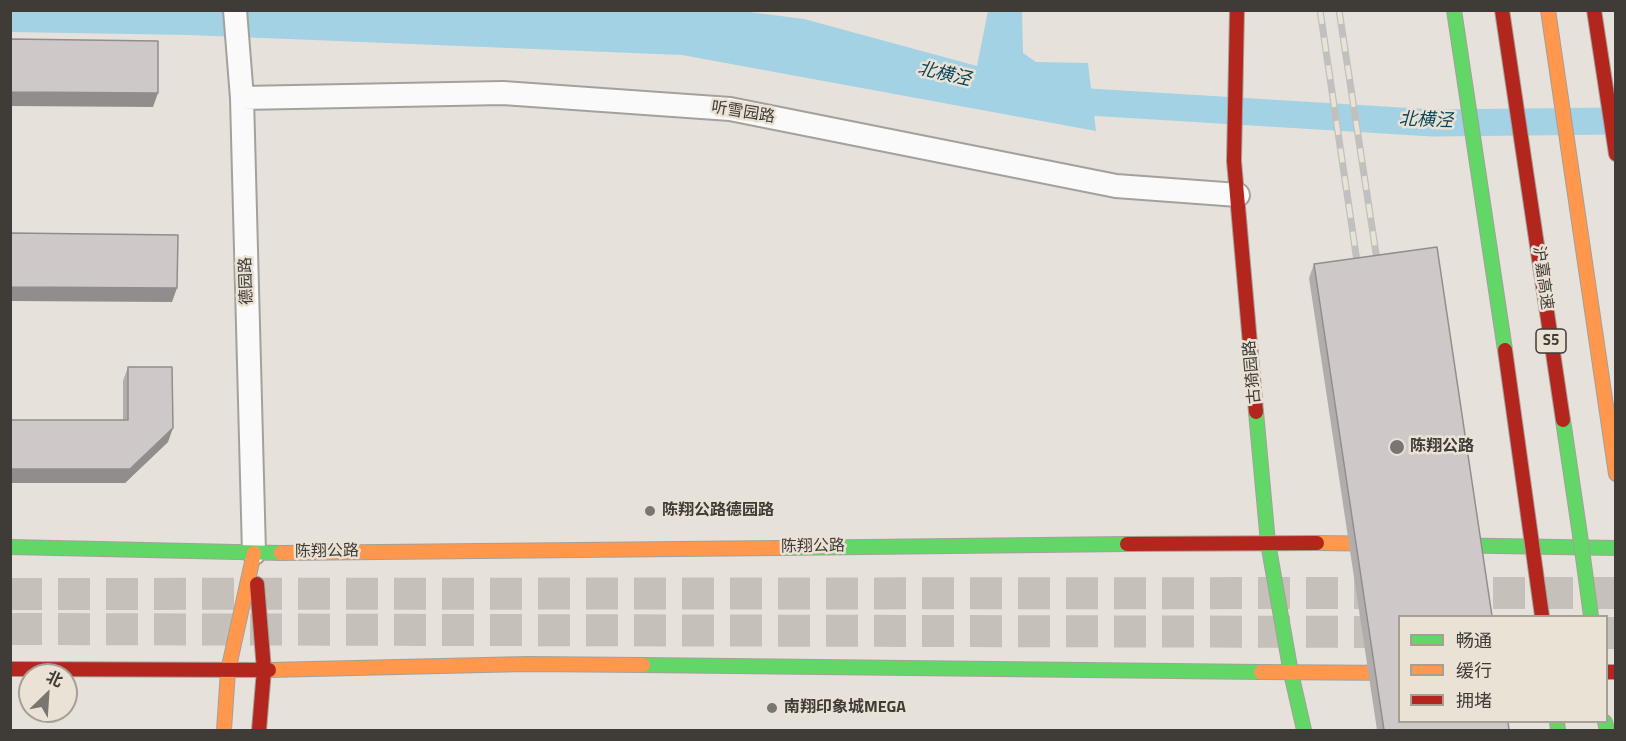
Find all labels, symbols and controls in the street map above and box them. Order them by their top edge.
water label: 北横泾 [915,58,973,92]
street label: 听雪园路 [710,99,776,127]
water label: 北横泾 [1399,109,1453,133]
street label: 沪嘉高速 [1528,245,1556,311]
street label: 德园路 [237,257,257,305]
road number: S5 [1536,329,1566,353]
street label: 古猗园路 [1241,339,1265,405]
place label: 陈翔公路 [1410,437,1474,457]
marker: 陈翔公路 [1388,438,1406,456]
place label: 陈翔公路德园路 [662,501,774,521]
marker: 陈翔公路德园路 [643,504,657,518]
street label: 陈翔公路 [781,537,845,557]
street label: 陈翔公路 [295,542,359,562]
legend [1398,615,1608,723]
text: 畅通 [1456,627,1492,654]
text: 缓行 [1456,657,1492,684]
north arrow [18,663,78,723]
text: 北 [42,664,67,693]
text: 拥堵 [1456,687,1492,714]
place label: 南翔印象城MEGA [784,698,906,718]
marker: 南翔印象城MEGA [765,701,779,715]

